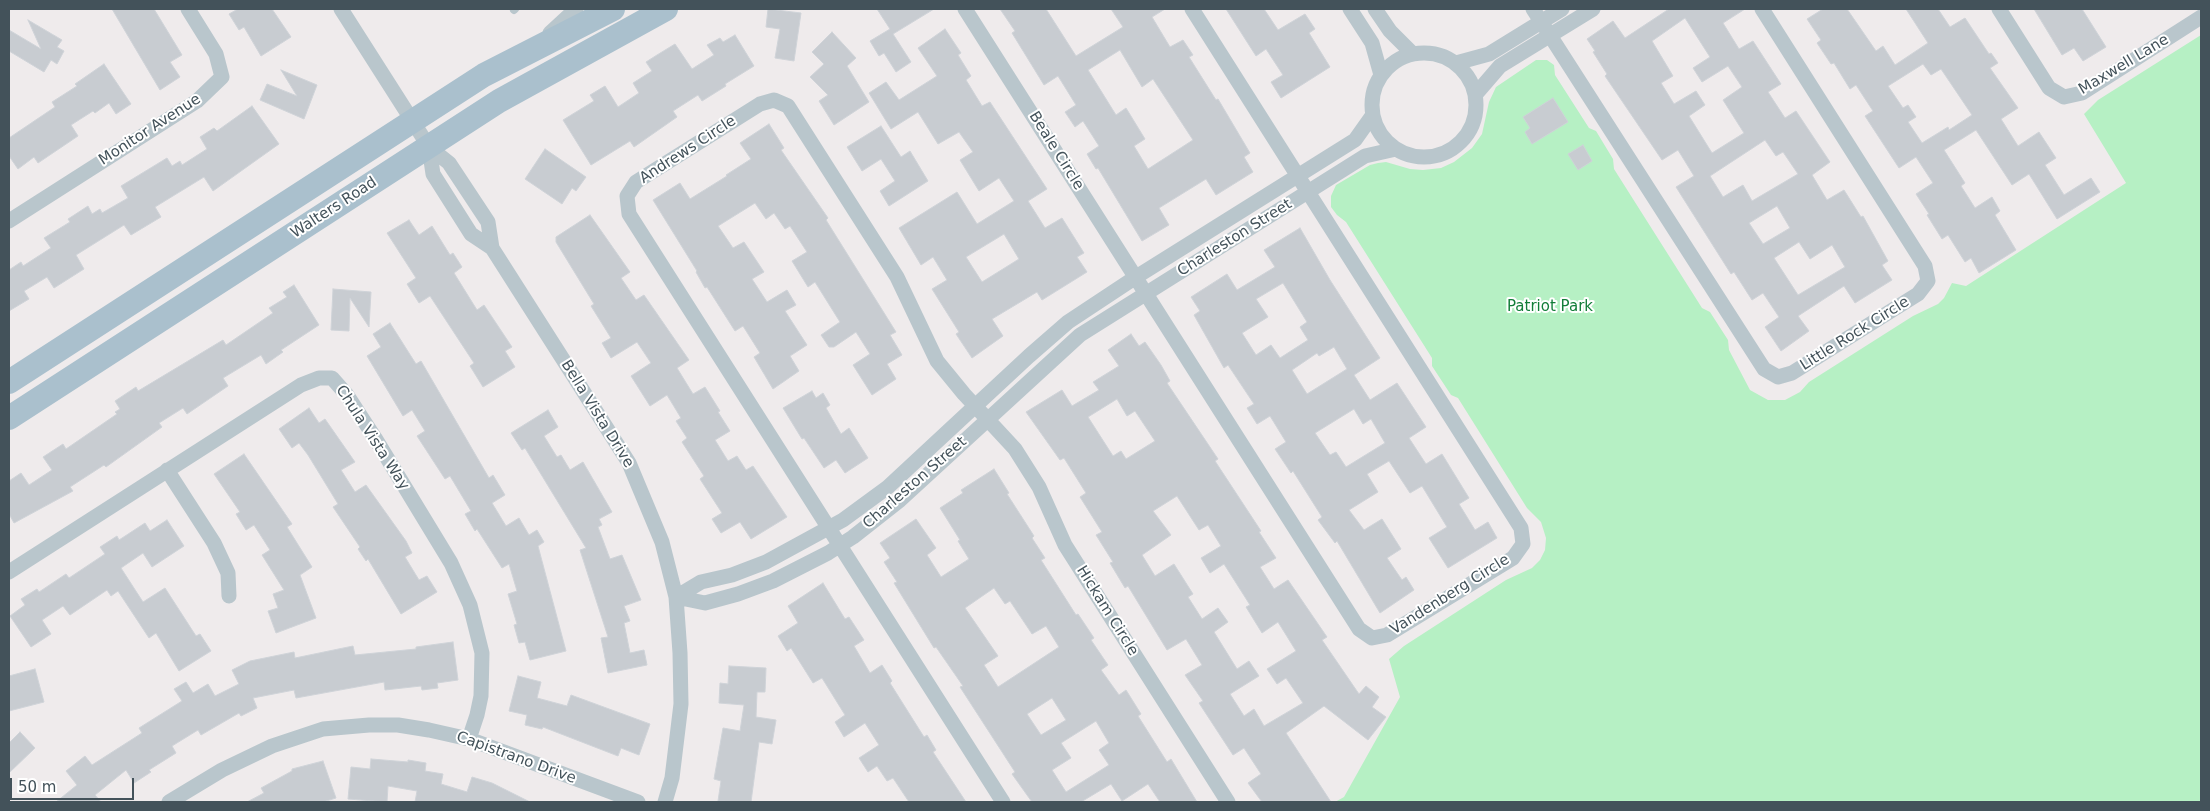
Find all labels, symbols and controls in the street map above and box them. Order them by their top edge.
street label: Maxwell Lane [2076,31,2172,99]
street label: Monitor Avenue [96,90,204,170]
street label: Beale Circle [1025,108,1087,194]
street label: Andrews Circle [636,112,740,188]
street label: Walters Road [288,174,380,242]
street label: Charleston Street [1174,196,1296,280]
street label: Little Rock Circle [1797,293,1913,375]
park label: Patriot Park [1507,298,1593,316]
street label: Bella Vista Drive [557,357,637,471]
street label: Chula Vista Way [331,382,413,494]
street label: Charleston Street [859,433,971,533]
street label: Vandenberg Circle [1387,551,1513,639]
street label: Hickam Circle [1072,563,1142,659]
street label: Capistrano Drive [454,728,578,788]
scale bar [12,768,136,800]
text: 50 m [18,778,56,796]

